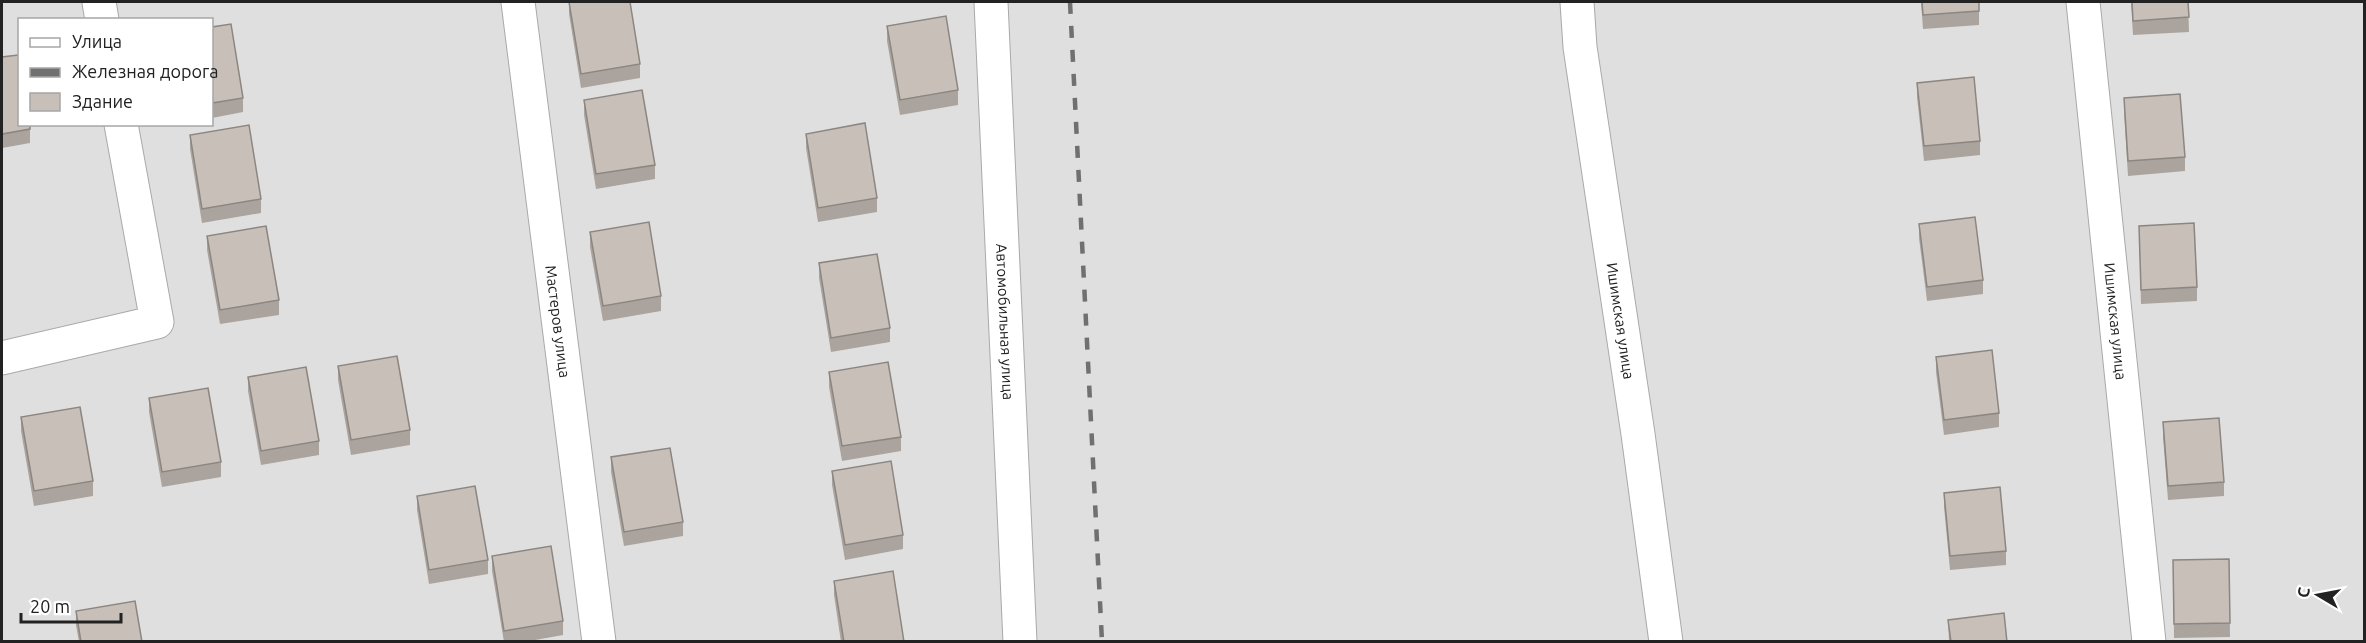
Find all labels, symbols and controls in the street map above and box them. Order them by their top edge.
legend [18,18,213,126]
text: Улица [72,31,122,51]
text: Железная дорога [72,61,219,81]
text: Здание [72,91,133,111]
street label: Автомобильная улица [993,243,1018,400]
street label: Ишимская улица [1604,261,1638,380]
street label: Ишимская улица [2101,262,2130,381]
street label: Мастеров улица [543,264,574,379]
north arrow [2288,565,2348,625]
scale bar [21,586,122,624]
text: С [2293,586,2313,599]
text: 20 m [30,596,70,616]

